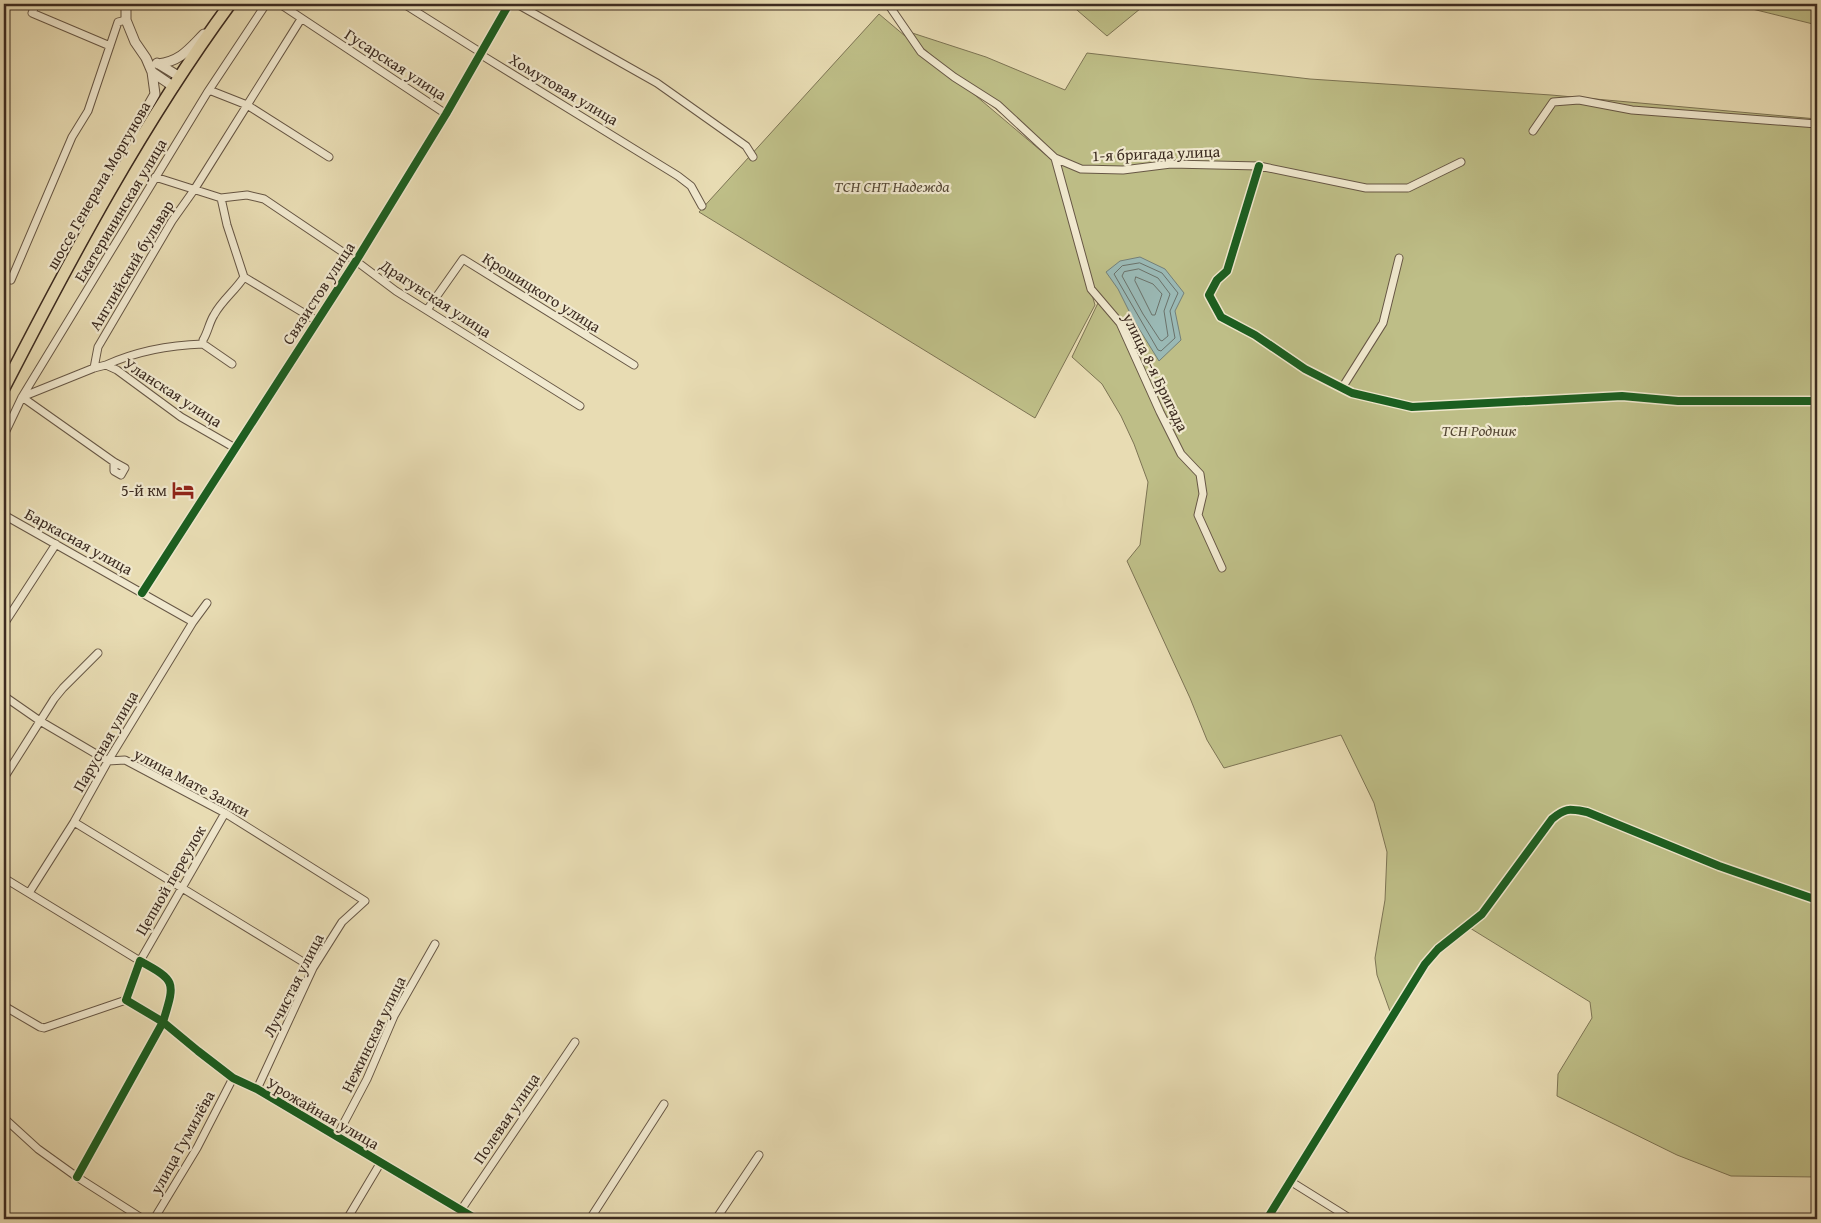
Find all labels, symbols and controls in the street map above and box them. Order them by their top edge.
street label: Гусарская улица [340,22,452,106]
street label: Хомутовая улица [505,47,624,131]
street label: шоссе Генерала Моргунова [40,96,156,274]
street label: Екатерининская улица [68,133,173,286]
street label: 1-я бригада улица [1091,139,1221,167]
park label: ТСН СНТ Надежда [834,174,950,198]
street label: Английский бульвар [83,195,180,335]
street label: Связистов улица [276,236,361,349]
street label: Крошицкого улица [478,246,606,338]
street label: Драгунская улица [375,252,497,343]
street label: улица 8-я Бригада [1116,308,1195,436]
street label: Уланская улица [119,351,227,433]
park label: ТСН Родник [1442,418,1517,442]
hotel icon: 5-й км [170,477,196,503]
place label: 5-й км [121,478,167,502]
street label: Баркасная улица [21,501,138,581]
street label: Парусная улица [66,686,144,796]
street label: улица Мате Залки [129,741,255,823]
street label: Цепной переулок [129,820,212,939]
street label: Лучистая улица [257,929,330,1041]
street label: Нежинская улица [334,972,412,1096]
street label: Полевая улица [467,1067,546,1168]
street label: Урожайная улица [262,1071,384,1155]
street label: улица Гумилёва [143,1085,221,1199]

